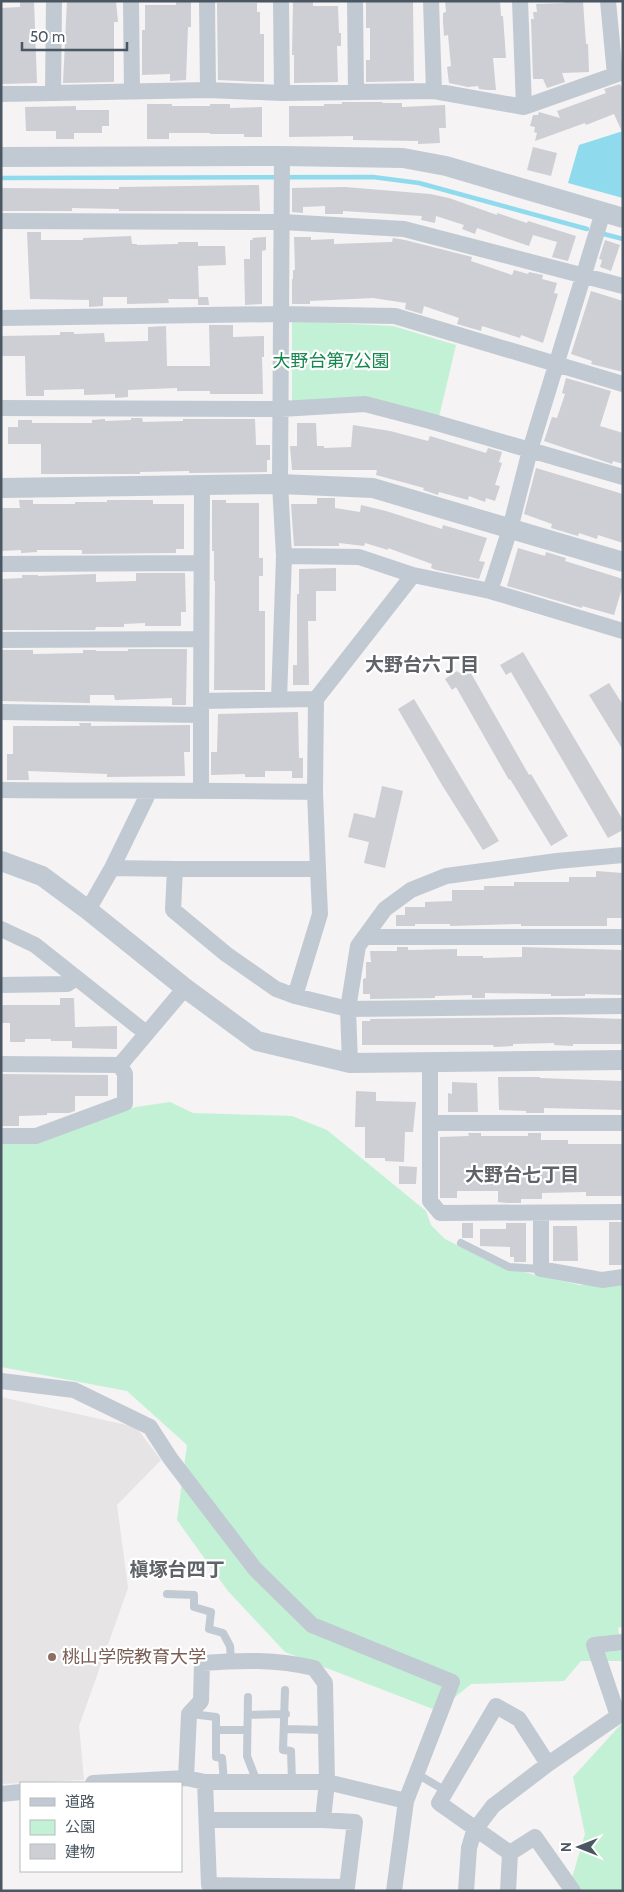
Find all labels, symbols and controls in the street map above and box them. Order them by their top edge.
scale bar [22,20,128,52]
text: 50 m [30,28,65,46]
park label: 大野台第7公園 [272,350,390,372]
district label: 大野台六丁目 [365,653,479,676]
district label: 大野台七丁目 [465,1163,579,1186]
district label: 槇塚台四丁 [129,1558,225,1581]
place label: 桃山学院教育大学 [62,1646,206,1668]
marker: 桃山学院教育大学 [46,1651,58,1663]
legend [20,1782,182,1872]
text: 道路 [65,1793,95,1811]
text: 公園 [65,1818,95,1836]
north arrow [554,1822,604,1872]
text: N [557,1842,575,1852]
text: 建物 [65,1843,95,1861]

